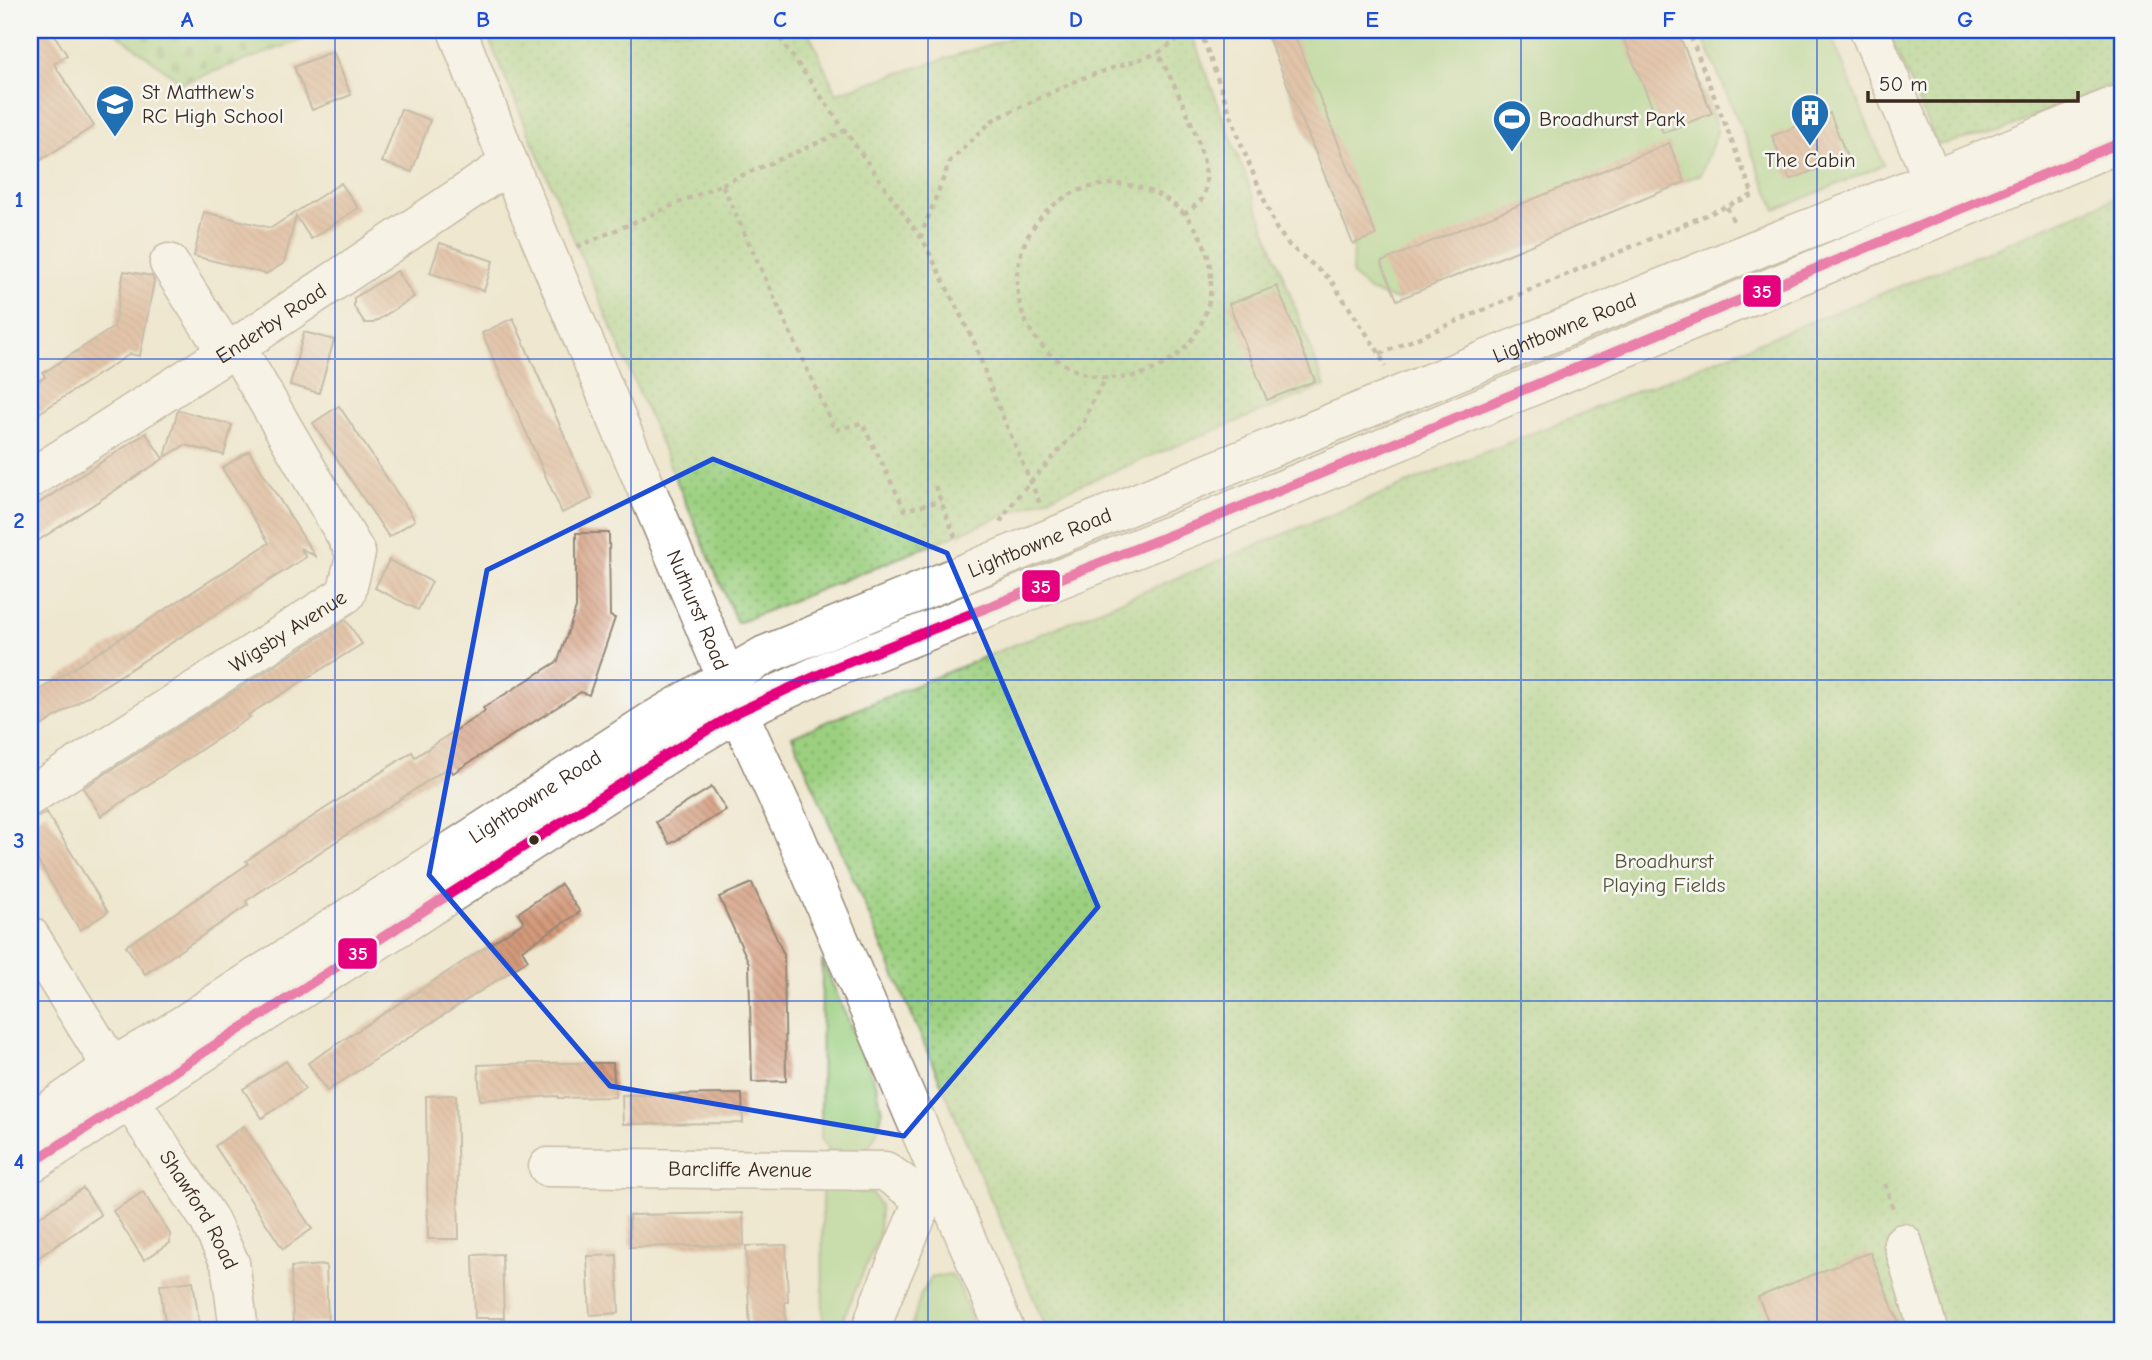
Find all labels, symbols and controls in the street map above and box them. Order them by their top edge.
text: A [181,6,194,33]
text: B [476,6,490,33]
text: C [773,6,787,33]
text: D [1069,6,1083,33]
text: E [1365,6,1379,33]
text: F [1662,6,1676,33]
text: G [1957,6,1973,33]
scale bar [1868,60,2078,104]
text: 50 m [1879,72,1928,96]
place label: St Matthew's RC High School [142,80,284,128]
school or university icon: St Matthew's RC High School [94,83,136,138]
building icon: The Cabin [1789,92,1831,147]
sports icon: Broadhurst Park [1491,98,1533,153]
place label: Broadhurst Park [1539,107,1685,131]
place label: The Cabin [1764,148,1856,172]
text: 1 [14,186,24,213]
line badge: 35 [1742,274,1782,308]
street label: Enderby Road [212,278,331,369]
text: 35 [1752,281,1772,303]
street label: Lightbowne Road [1489,288,1640,368]
street label: Lightbowne Road [964,502,1115,583]
text: 2 [13,507,25,534]
street label: Nuthurst Road [662,546,734,674]
line badge: 35 [1021,569,1061,603]
text: 35 [1031,576,1051,598]
street label: Wigsby Avenue [225,585,351,677]
street label: Lightbowne Road [464,745,606,848]
text: 3 [13,827,25,854]
unlabelled marker [527,833,541,847]
park label: Broadhurst Playing Fields [1603,849,1725,897]
line badge: 35 [337,937,378,970]
text: 35 [348,943,368,965]
street label: Shawford Road [155,1146,243,1273]
text: 4 [14,1148,25,1175]
street label: Barcliffe Avenue [668,1156,812,1182]

